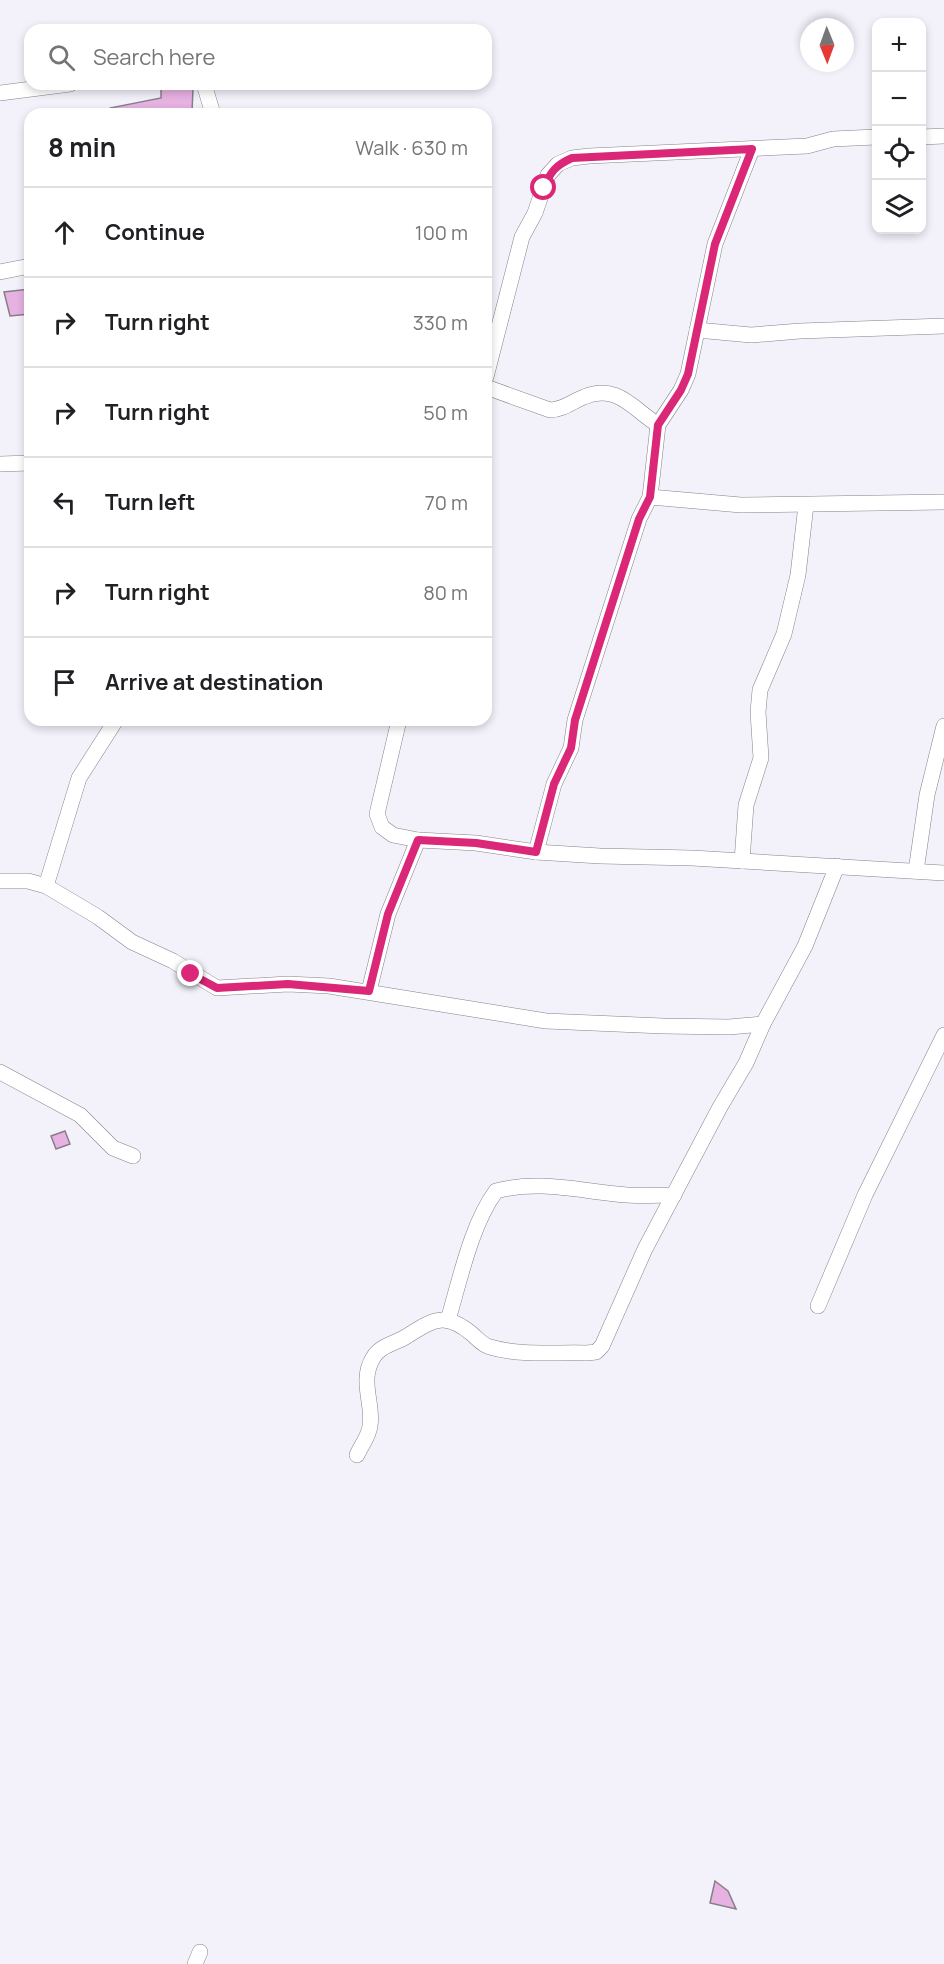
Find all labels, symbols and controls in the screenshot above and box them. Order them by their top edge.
north arrow [800,18,854,72]
map controls [872,18,926,234]
button: + [872,18,926,72]
search box [24,24,492,90]
icon: search [45,41,78,74]
text: Search here [93,42,215,72]
button: − [872,72,926,126]
button: locate [872,126,926,180]
text: 8 min [48,129,116,165]
text: Walk · 630 m [355,134,468,161]
route start [530,174,556,200]
button: layers [872,180,926,234]
icon: ahead [48,216,81,249]
text: Continue [105,217,205,247]
text: 100 m [415,219,468,246]
icon: right [48,306,81,339]
text: Turn right [105,307,210,337]
text: 330 m [413,309,468,336]
icon: right [48,396,81,429]
text: Turn right [105,397,210,427]
text: 50 m [423,399,468,426]
icon: left [48,486,81,519]
text: Turn left [105,487,195,517]
text: 70 m [425,489,468,516]
icon: right [48,576,81,609]
text: Turn right [105,577,210,607]
text: 80 m [423,579,468,606]
icon: arrive [48,666,81,699]
text: Arrive at destination [105,667,323,697]
route end [177,960,203,986]

